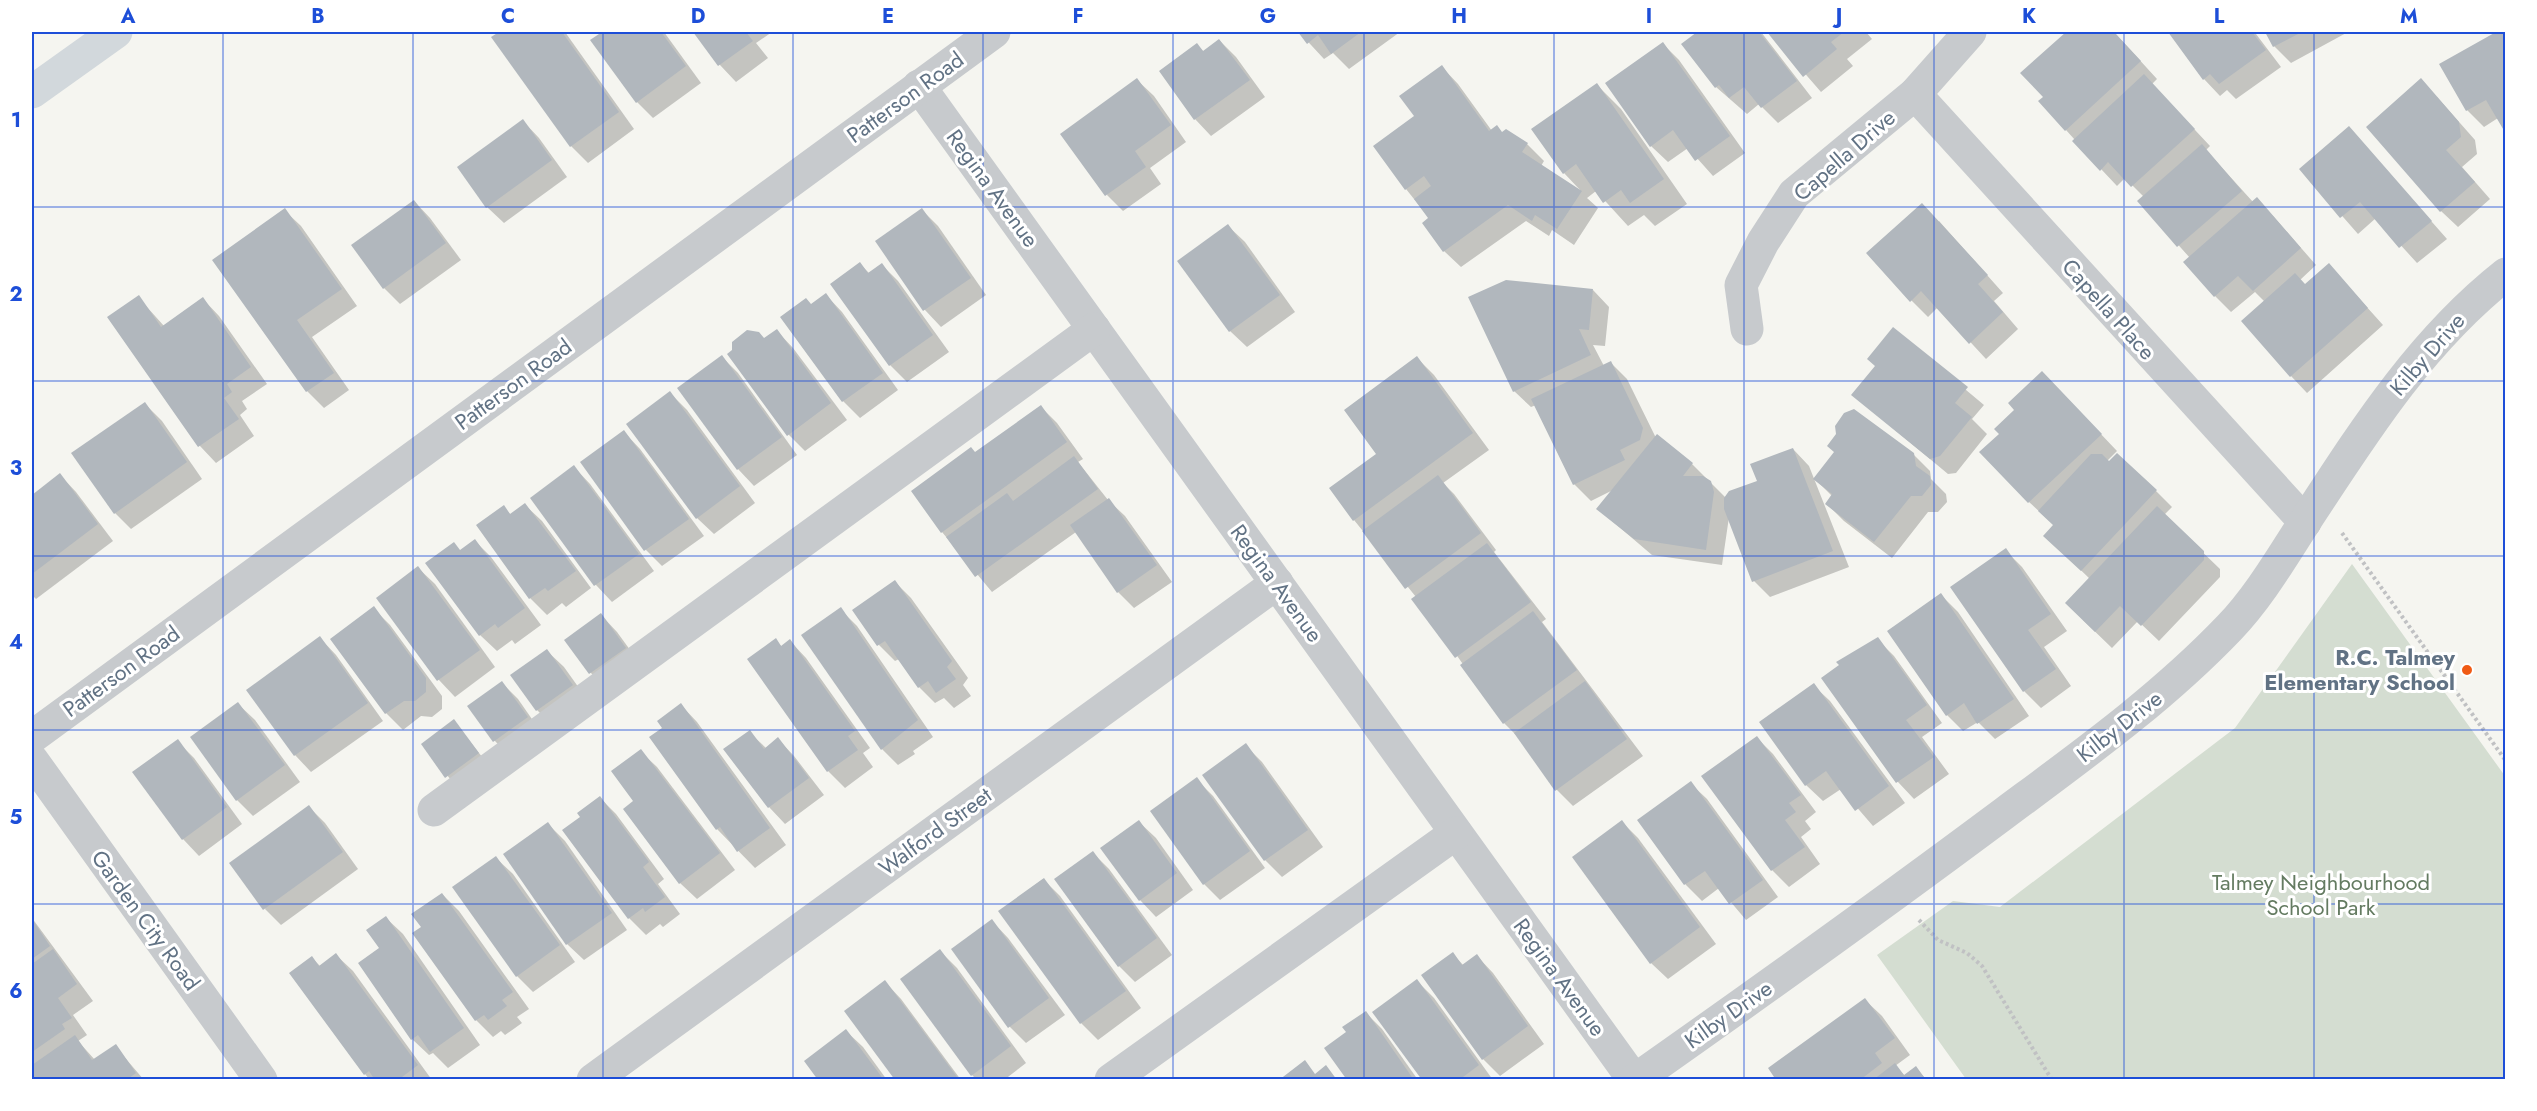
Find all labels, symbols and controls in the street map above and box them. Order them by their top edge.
text: A [120,2,136,31]
text: B [311,2,325,31]
text: C [501,2,515,31]
text: D [691,2,705,31]
text: E [882,2,894,31]
text: F [1072,2,1084,31]
text: G [1260,2,1276,31]
text: H [1451,2,1467,31]
text: I [1646,2,1652,31]
text: J [1832,2,1842,31]
text: K [2022,2,2036,31]
text: L [2214,2,2225,31]
text: M [2400,2,2418,31]
street label: Patterson Road [840,44,970,150]
street label: Capella Drive [1786,102,1902,208]
text: 1 [11,106,21,135]
street label: Regina Avenue [939,122,1047,254]
street label: Capella Place [2055,251,2163,367]
text: 2 [9,280,23,309]
street label: Kilby Drive [2382,306,2472,402]
street label: Patterson Road [448,331,578,437]
text: 3 [10,454,22,483]
street label: Regina Avenue [1223,517,1331,649]
street label: Patterson Road [56,618,186,724]
text: 4 [9,628,23,657]
place label: R.C. Talmey Elementary School [2264,641,2456,698]
marker: R.C. Talmey Elementary School [2460,663,2474,677]
street label: Kilby Drive [2070,682,2168,770]
street label: Walford Street [872,779,999,883]
text: 5 [10,803,23,832]
street label: Garden City Road [84,843,208,997]
park label: Talmey Neighbourhood School Park [2212,866,2430,923]
street label: Regina Avenue [1506,911,1614,1043]
street label: Kilby Drive [1678,972,1778,1056]
text: 6 [9,977,23,1006]

